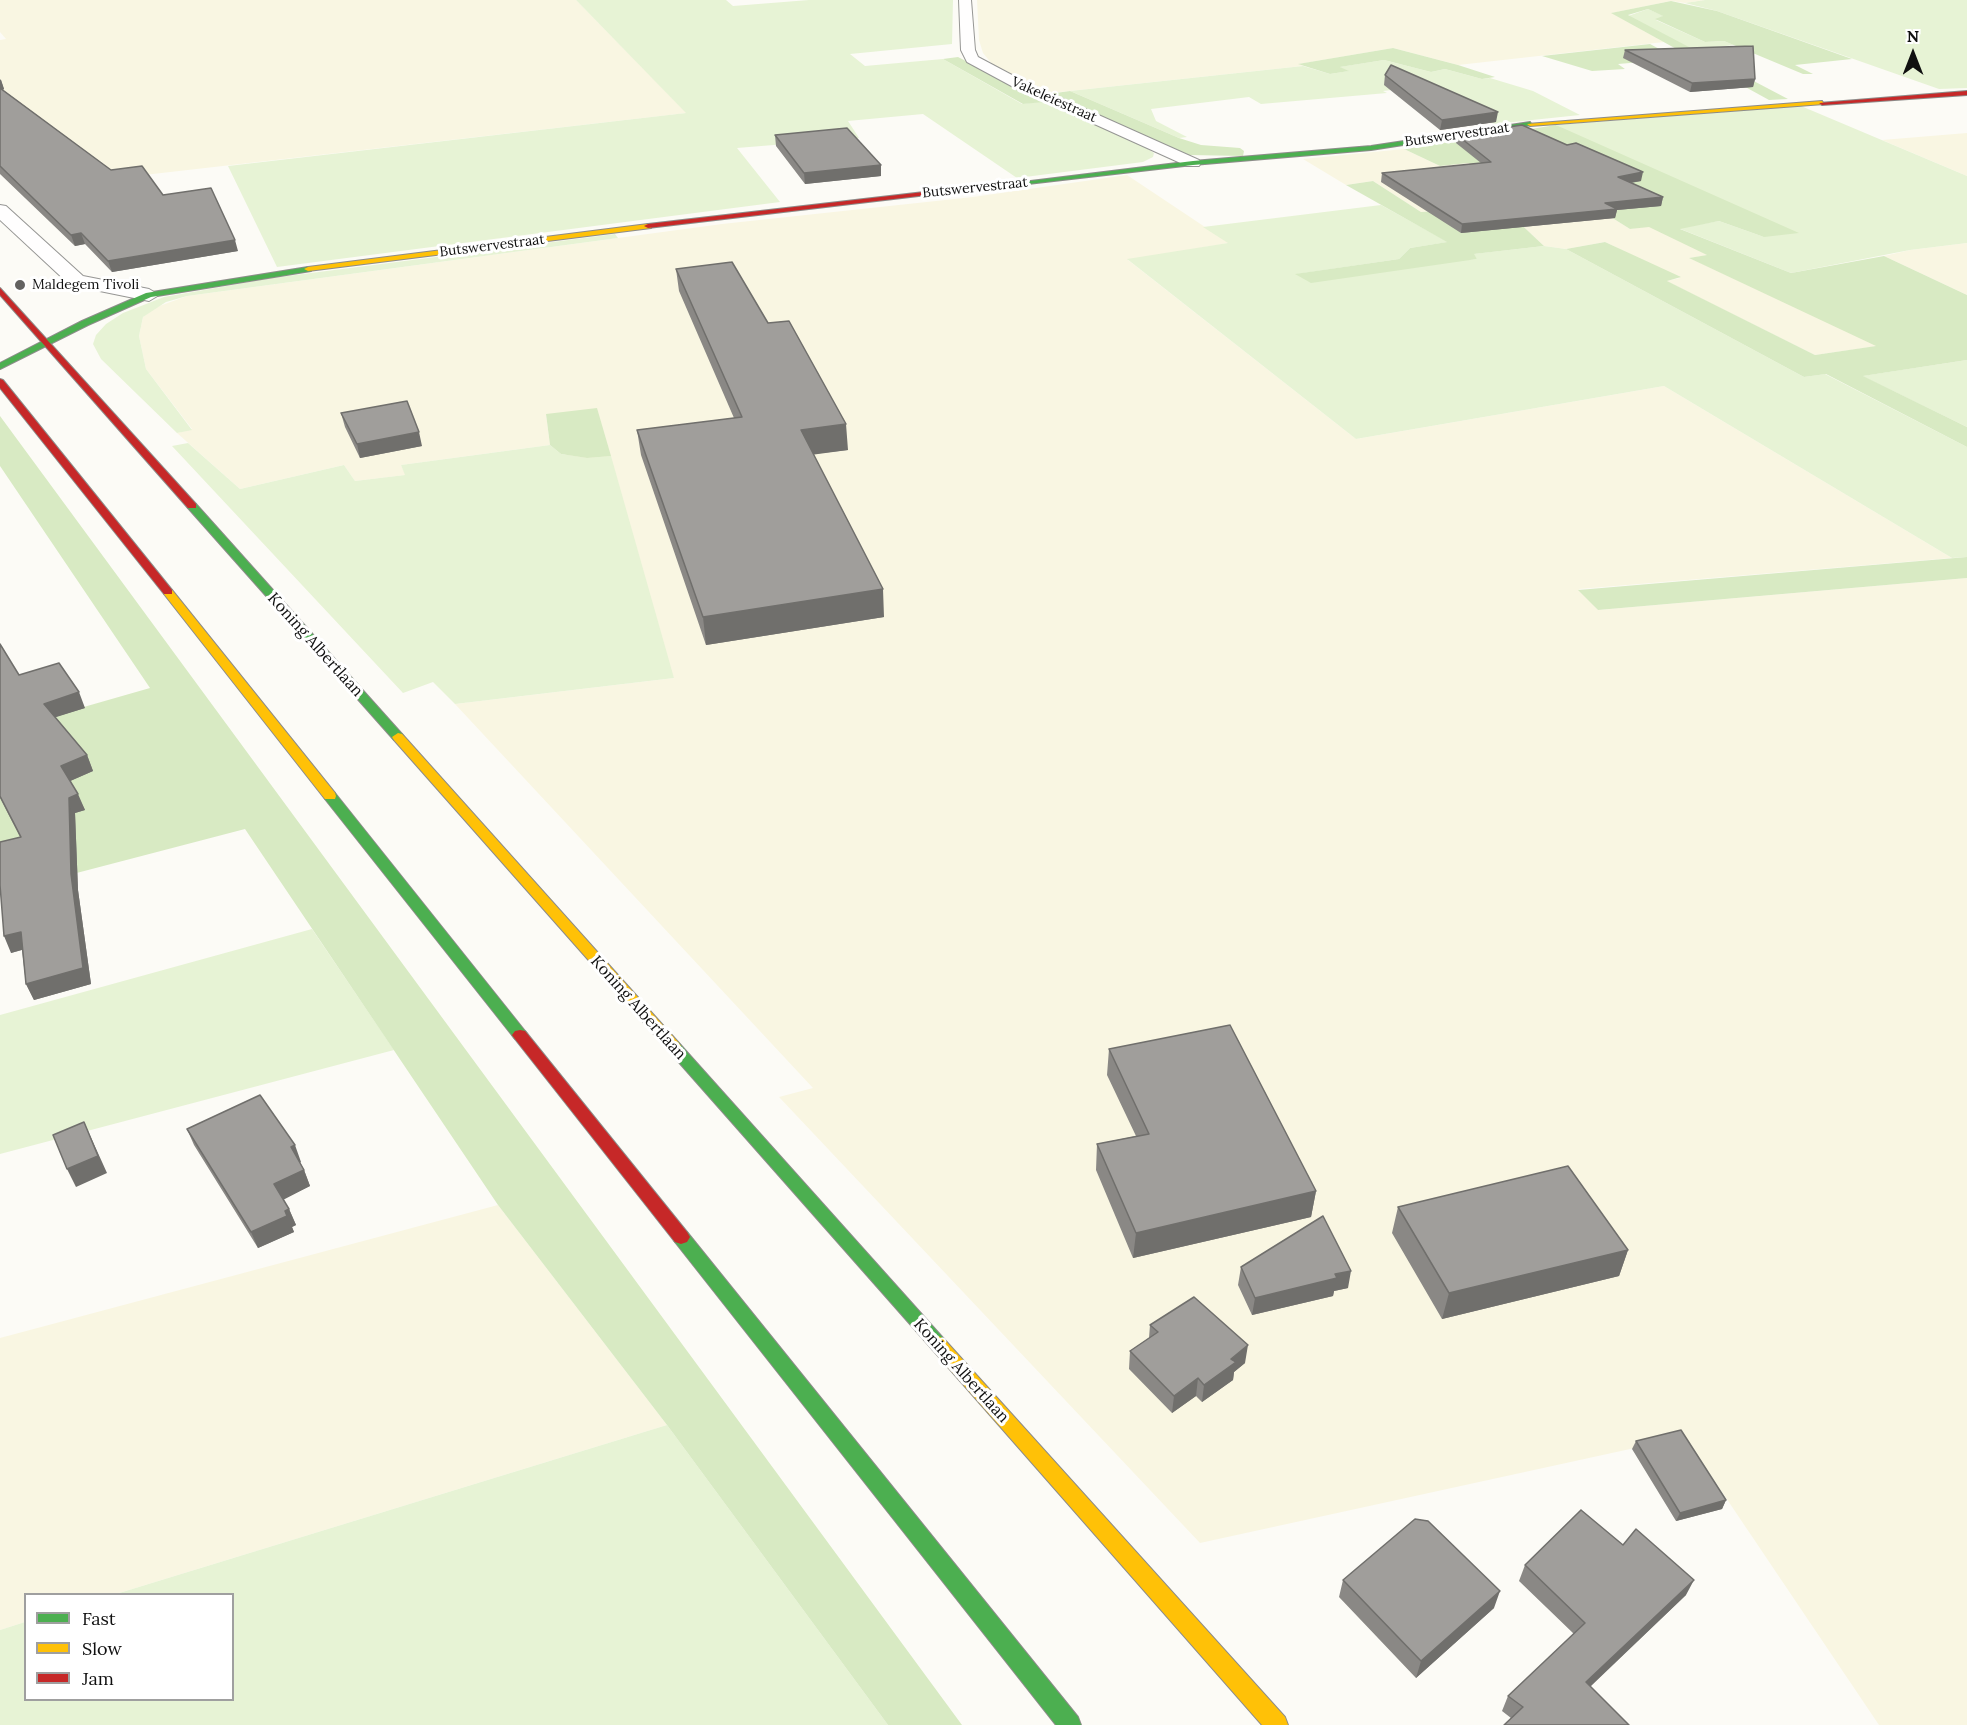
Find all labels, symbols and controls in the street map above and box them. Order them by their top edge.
north arrow [1883,24,1943,84]
text: N [1907,26,1919,46]
street label: Vakeleiestraat [1009,74,1099,126]
street label: Butswervestraat [1403,119,1511,151]
street label: Butswervestraat [921,174,1029,202]
street label: Butswervestraat [438,231,546,261]
place label: Maldegem Tivoli [32,277,139,293]
marker: Maldegem Tivoli [13,278,27,292]
street label: Koning Albertlaan [263,589,367,701]
street label: Koning Albertlaan [586,952,690,1064]
street label: Koning Albertlaan [909,1315,1013,1427]
legend [24,1593,234,1701]
text: Fast [82,1607,116,1630]
text: Slow [82,1637,122,1660]
text: Jam [82,1667,114,1690]

